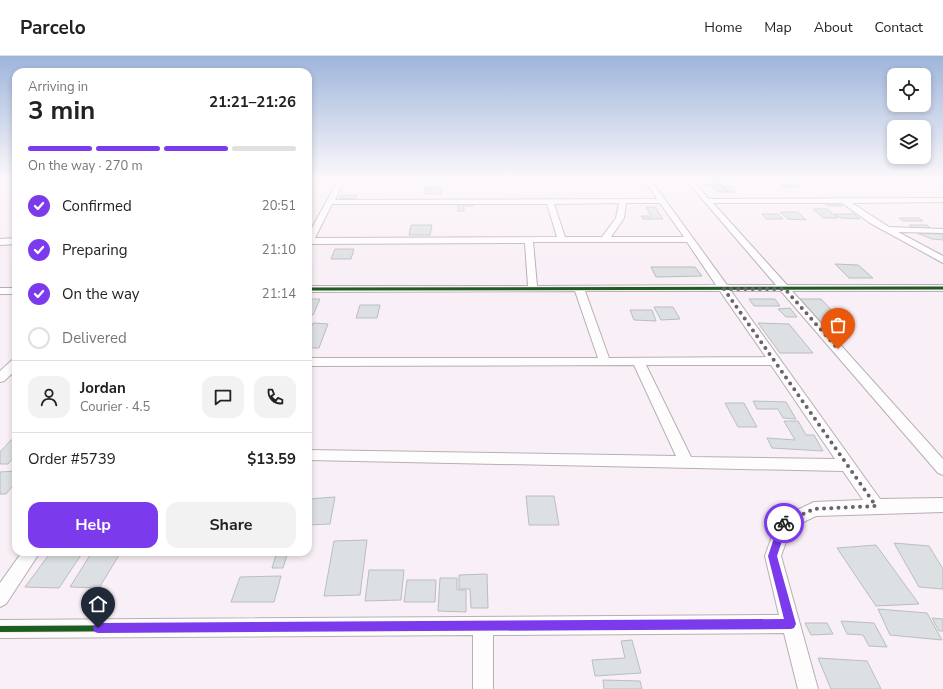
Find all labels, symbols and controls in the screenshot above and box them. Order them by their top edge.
text: Parcelo [20,15,86,41]
text: Home [704,18,742,37]
text: Map [764,18,792,37]
text: About [814,18,853,37]
text: Contact [875,18,923,37]
map controls [887,68,931,164]
button: locate [887,68,931,112]
text: Arriving in [28,78,88,96]
text: 21:21–21:26 [209,92,296,112]
text: 3 min [28,93,95,128]
button: layers [887,120,931,164]
text: On the way · 270 m [28,157,143,175]
icon: check [28,195,50,217]
text: Confirmed [62,196,132,216]
text: 20:51 [262,197,296,215]
icon: check [28,239,50,261]
text: Preparing [62,240,127,260]
text: 21:10 [262,241,296,259]
icon: check [28,283,50,305]
text: On the way [62,284,140,304]
text: 21:14 [262,285,296,303]
pin [821,308,855,349]
icon: bag [827,314,849,336]
text: Delivered [62,328,127,348]
button: person [28,376,70,418]
button: chat [202,376,244,418]
button: phone [254,376,296,418]
text: Jordan [80,378,126,398]
text: Courier · 4.5 [80,398,150,416]
text: Order #5739 [28,449,116,469]
text: $13.59 [247,449,296,469]
button: Help [28,502,158,548]
button: Share [166,502,296,548]
courier [764,503,804,543]
icon: bike [773,512,795,534]
pin [81,587,115,628]
icon: home [87,593,109,615]

